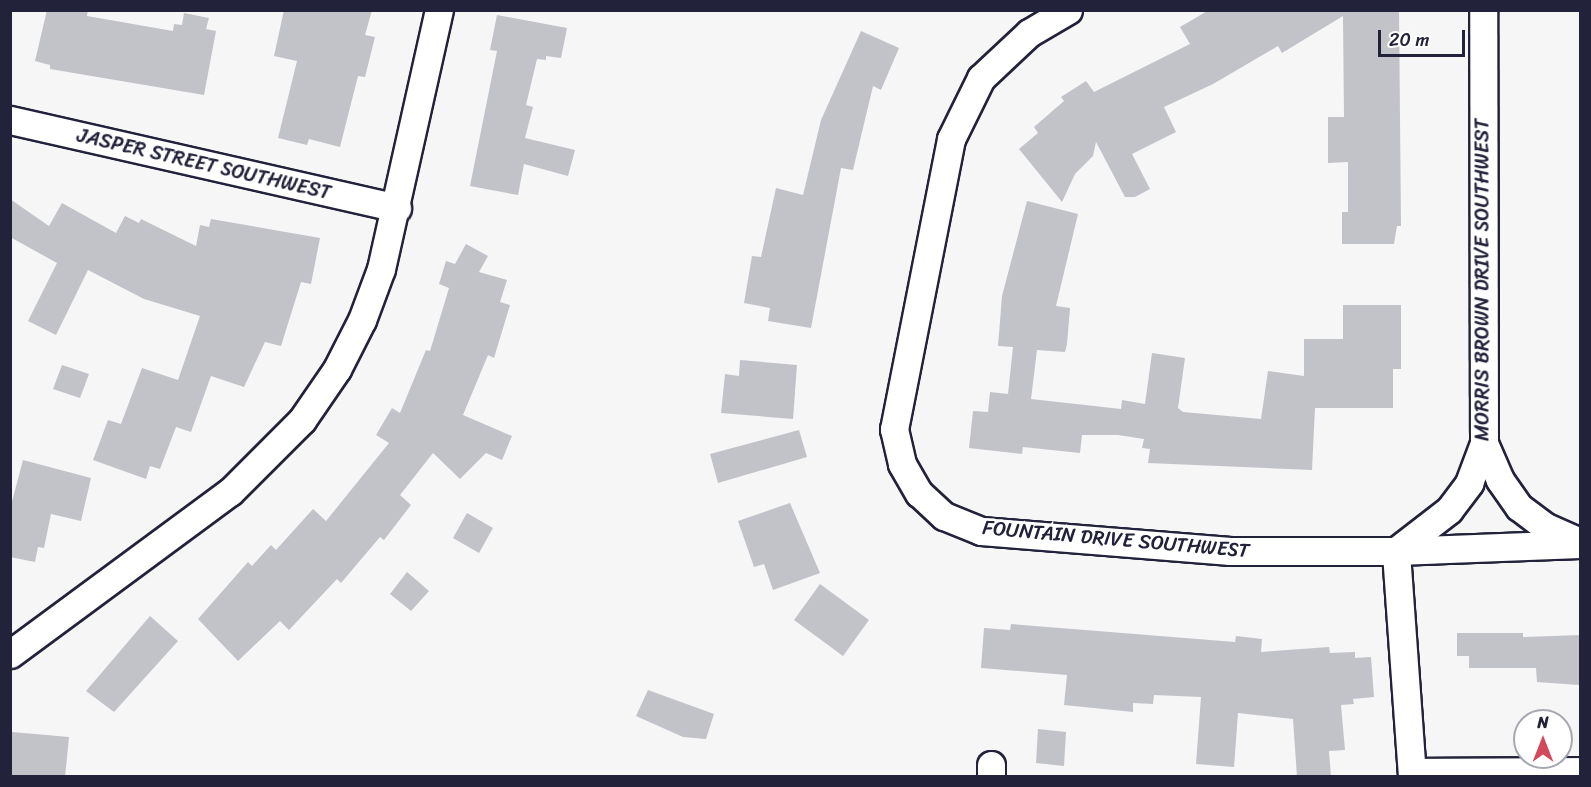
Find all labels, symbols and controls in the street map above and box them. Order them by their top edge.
scale bar [1381,18,1468,56]
text: 20 m [1389,24,1429,56]
street label: MORRIS BROWN DRIVE SOUTHWEST [1470,119,1494,441]
street label: JASPER STREET SOUTHWEST [74,123,334,205]
street label: FOUNTAIN DRIVE SOUTHWEST [980,515,1252,563]
text: N [1537,708,1549,737]
north arrow [1513,709,1573,769]

